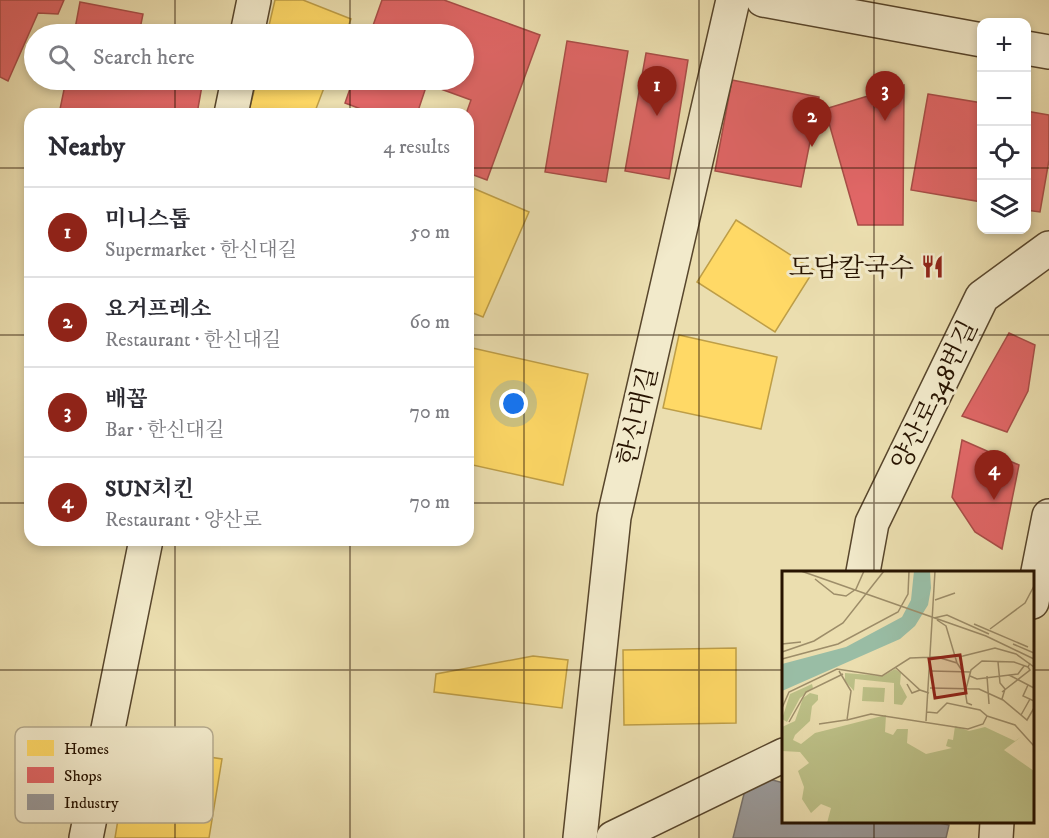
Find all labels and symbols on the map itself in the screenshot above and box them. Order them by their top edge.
pin: 1 [638,66,676,116]
pin: 3 [866,72,904,121]
pin: 2 [792,98,832,147]
place label: 도담칼국수 [788,252,914,285]
restaurant icon: 도담칼국수 [919,254,945,280]
street label: 양산로348번길 [885,315,986,476]
street label: 한신대길 [611,364,666,469]
your location [499,389,528,418]
pin: 4 [974,450,1014,500]
inset map [782,571,1034,823]
legend [15,727,213,823]
text: Homes [64,739,109,759]
text: Shops [64,766,102,786]
text: Industry [64,793,119,813]

